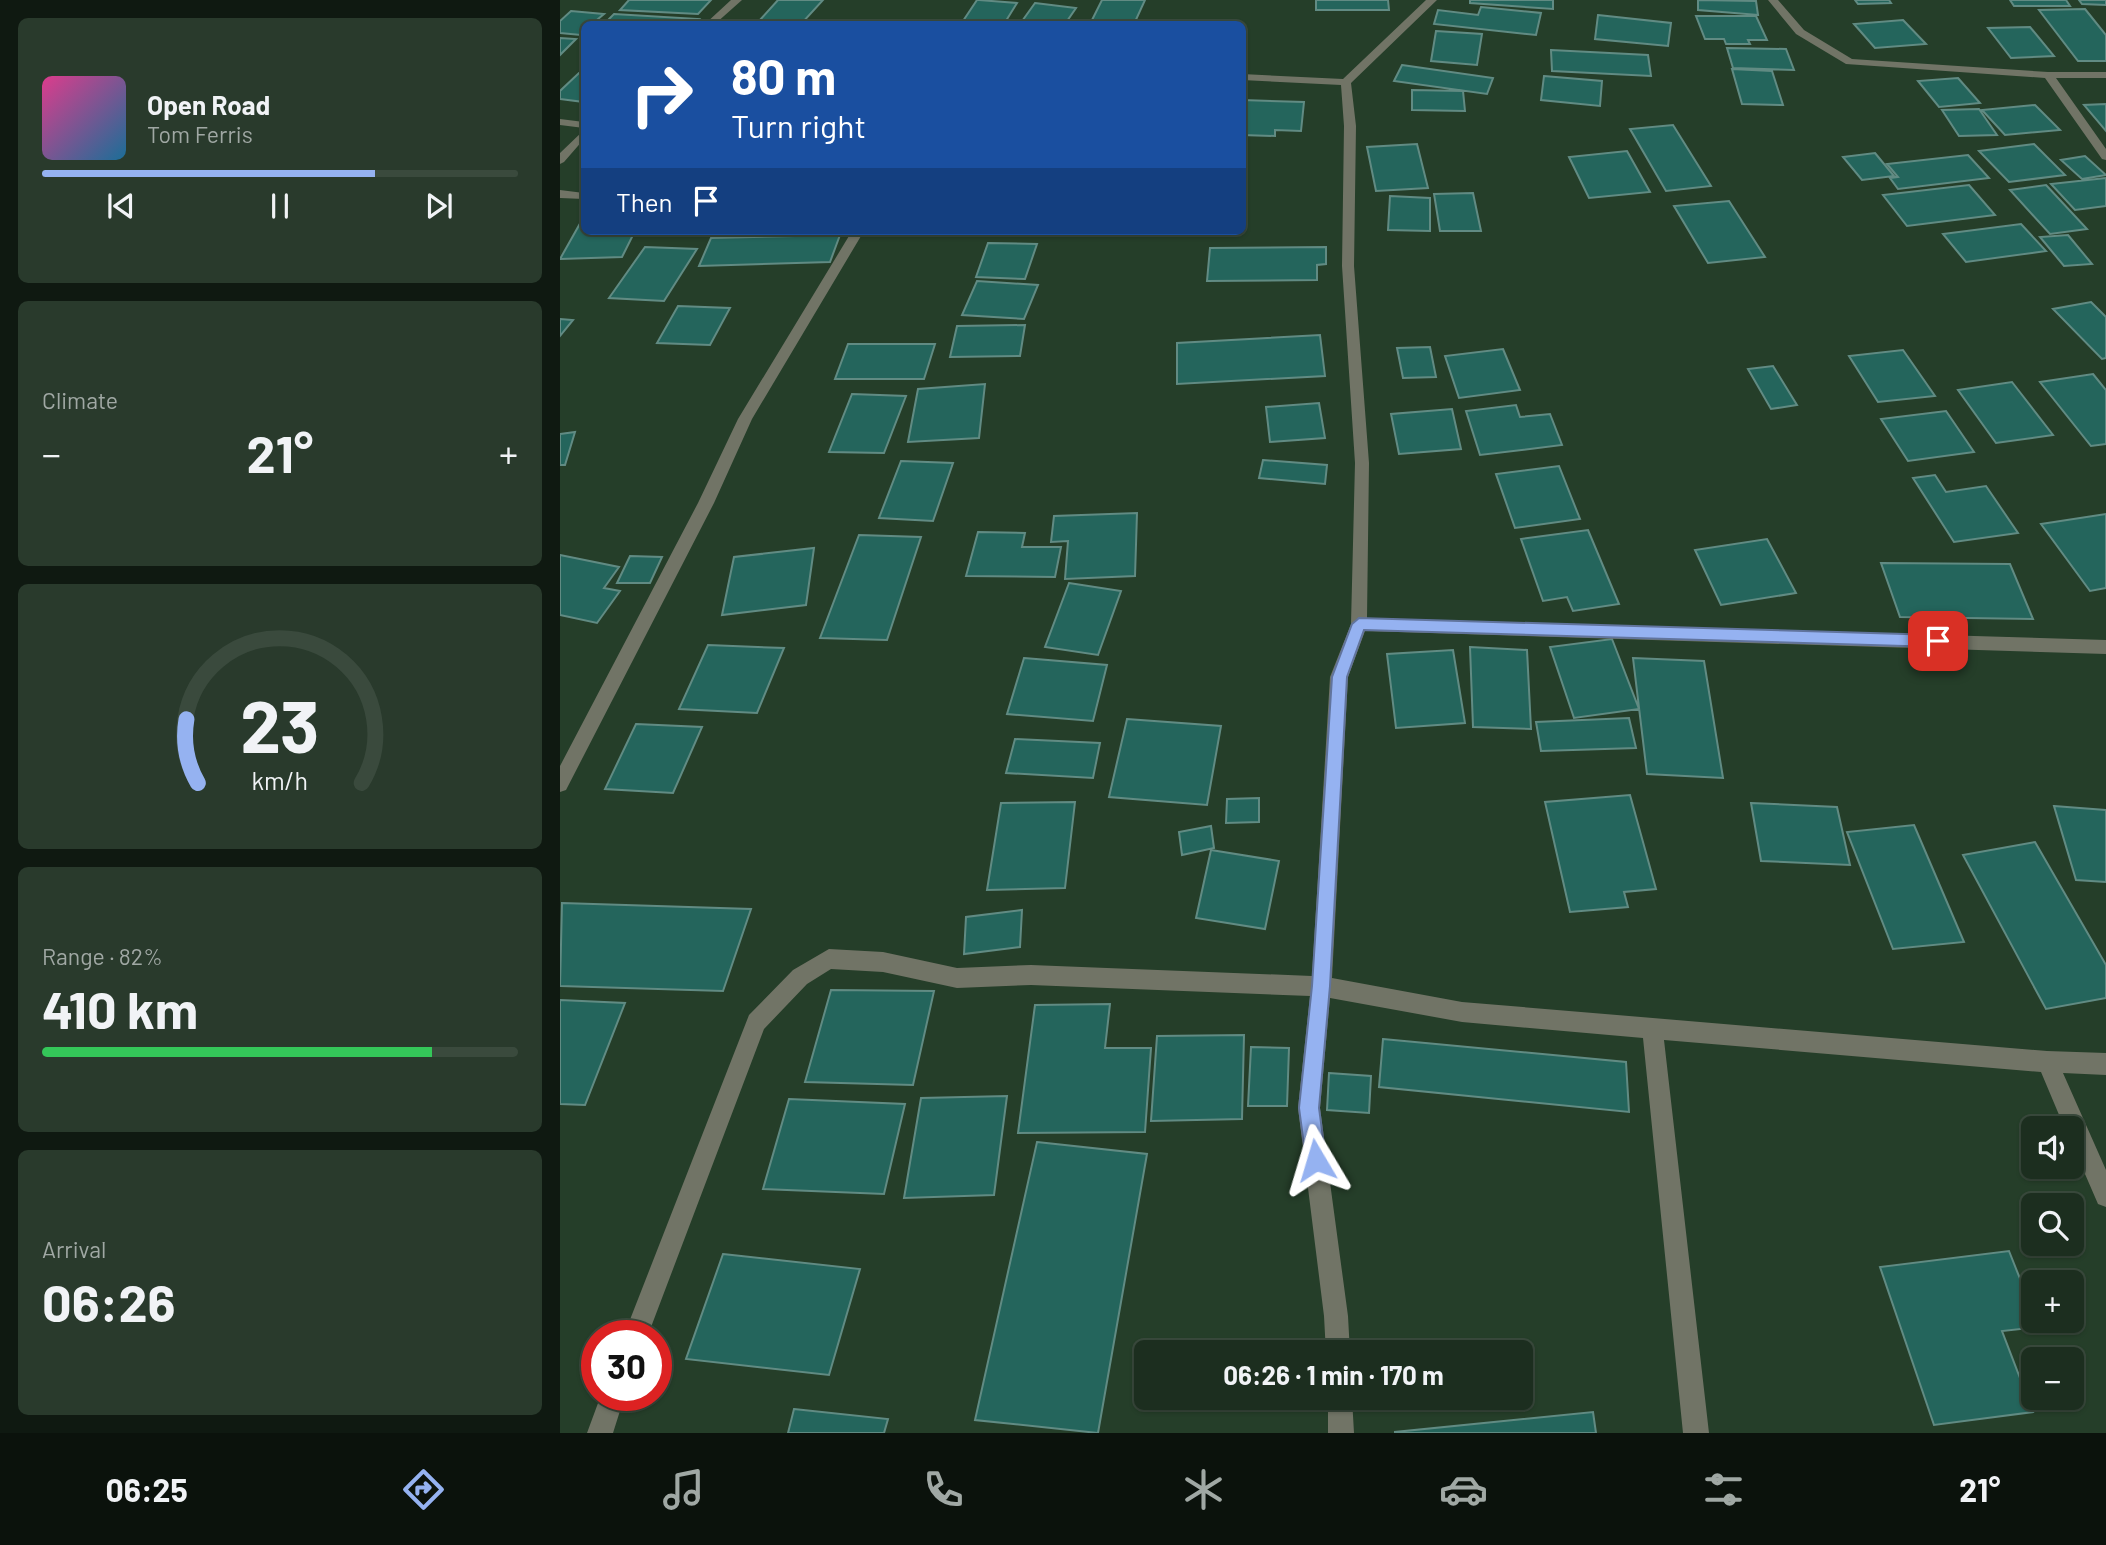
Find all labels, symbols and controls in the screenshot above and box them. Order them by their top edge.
text: 80 m [731,46,836,105]
icon: right [616,49,707,140]
text: Open Road [147,89,270,120]
text: Turn right [731,106,866,144]
text: Tom Ferris [147,120,253,148]
icon: arrive [687,182,725,220]
text: Then [616,186,673,217]
icon: previous [102,187,140,225]
icon: pause [261,187,299,225]
icon: next [420,187,458,225]
text: Climate [42,386,118,414]
text: 21° [247,421,313,483]
text: − [42,430,61,476]
text: + [499,430,518,476]
pin [1908,611,1968,671]
icon: arrive [1919,622,1957,660]
text: 23 [240,680,320,768]
text: km/h [252,764,308,794]
text: Range · 82% [42,942,163,970]
text: 410 km [42,977,198,1039]
map controls [2021,1116,2084,1410]
button: sound [2021,1116,2084,1179]
position arrow [1279,1123,1353,1197]
button: search [2021,1193,2084,1256]
text: Arrival [42,1235,106,1263]
text: 06:26 [42,1270,176,1332]
button: + [2021,1270,2084,1333]
speed limit sign: 30 [581,1320,672,1411]
button: − [2021,1347,2084,1410]
text: 06:26 · 1 min · 170 m [1223,1359,1444,1390]
icon: directions [399,1465,448,1514]
icon: music [659,1465,708,1514]
icon: phone [919,1465,968,1514]
icon: climate [1179,1465,1228,1514]
icon: car [1439,1465,1488,1514]
icon: filters [1699,1465,1748,1514]
text: 06:25 [106,1470,188,1508]
text: 21° [1959,1470,2000,1508]

